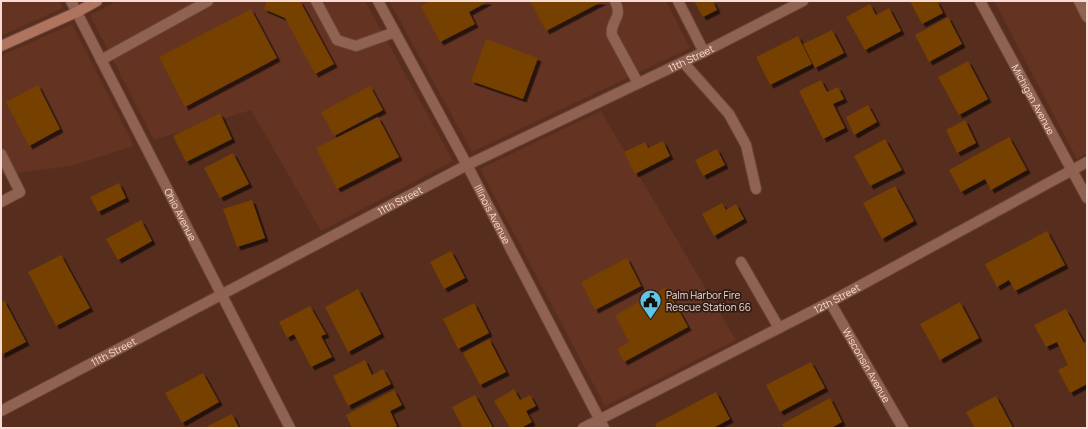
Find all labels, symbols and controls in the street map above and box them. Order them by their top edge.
street label: 11th Street [666,41,716,75]
street label: Michigan Avenue [1009,62,1058,137]
street label: Illinois Avenue [471,182,514,246]
street label: 11th Street [375,183,425,218]
street label: Ohio Avenue [161,186,200,244]
street label: 12th Street [811,280,863,316]
public building icon: Palm Harbor Fire Rescue Station 66 [638,288,664,321]
place label: Palm Harbor Fire Rescue Station 66 [666,288,751,314]
street label: Wisconsin Avenue [840,325,894,405]
street label: 11th Street [88,334,138,369]

